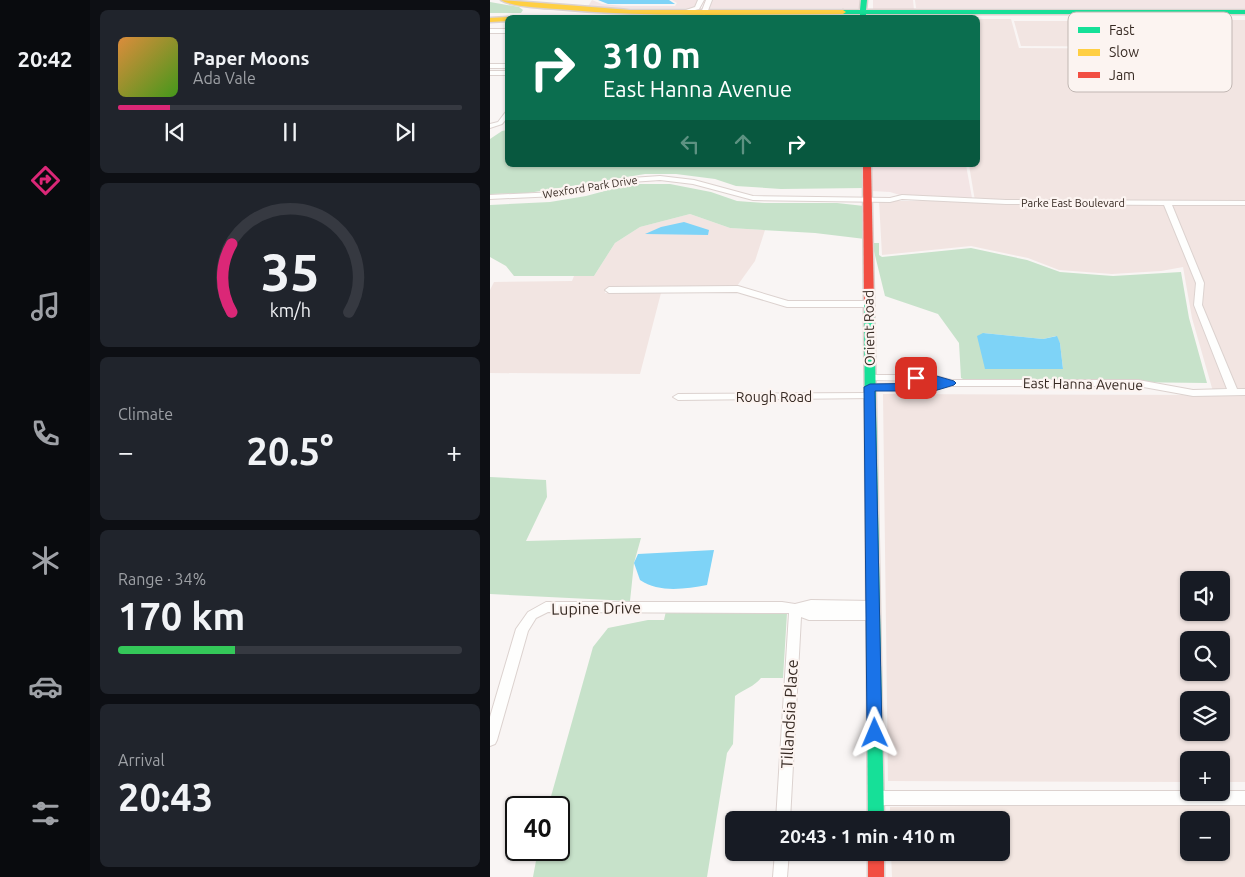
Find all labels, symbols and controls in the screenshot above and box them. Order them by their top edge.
legend [1068,12,1232,92]
text: Fast [1109,22,1135,38]
icon: right [520,35,585,100]
text: 310 m [603,35,701,75]
text: Slow [1109,44,1139,60]
text: 20:42 [17,46,73,71]
text: Paper Moons [193,47,310,69]
text: Jam [1109,67,1135,83]
text: Ada Vale [193,69,256,87]
text: East Hanna Avenue [603,76,792,101]
icon: previous [161,118,189,146]
icon: pause [276,118,304,146]
icon: next [391,118,419,146]
icon: left [676,130,704,158]
icon: ahead [729,130,757,158]
icon: right [782,130,810,158]
icon: directions [28,163,63,198]
street label: Wexford Park Drive [542,174,638,200]
street label: Parke East Boulevard [1021,197,1125,209]
text: 35 [261,243,319,301]
icon: music [28,289,63,324]
street label: Orient Road [860,290,878,366]
text: km/h [269,300,311,320]
pin [895,357,937,399]
icon: arrive [902,364,930,392]
street label: East Hanna Avenue [1023,375,1143,393]
street label: Rough Road [736,389,812,405]
text: Climate [118,405,173,423]
icon: phone [28,416,63,451]
text: 20.5° [246,430,334,472]
text: − [118,436,134,467]
text: + [446,436,462,467]
icon: climate [28,543,63,578]
text: Range · 34% [118,570,206,588]
map controls [1180,571,1230,861]
button: sound [1180,571,1230,621]
text: 170 km [118,595,245,637]
street label: Lupine Drive [551,598,641,618]
button: search [1180,631,1230,681]
street label: Tillandsia Place [777,659,801,769]
icon: car [28,669,63,704]
button: layers [1180,691,1230,741]
position arrow [848,706,900,758]
text: Arrival [118,751,165,769]
button: + [1180,751,1230,801]
text: 20:43 [118,776,213,818]
icon: filters [28,796,63,831]
speed limit sign: 40 [505,796,570,861]
button: − [1180,811,1230,861]
text: 20:43 · 1 min · 410 m [780,825,955,847]

